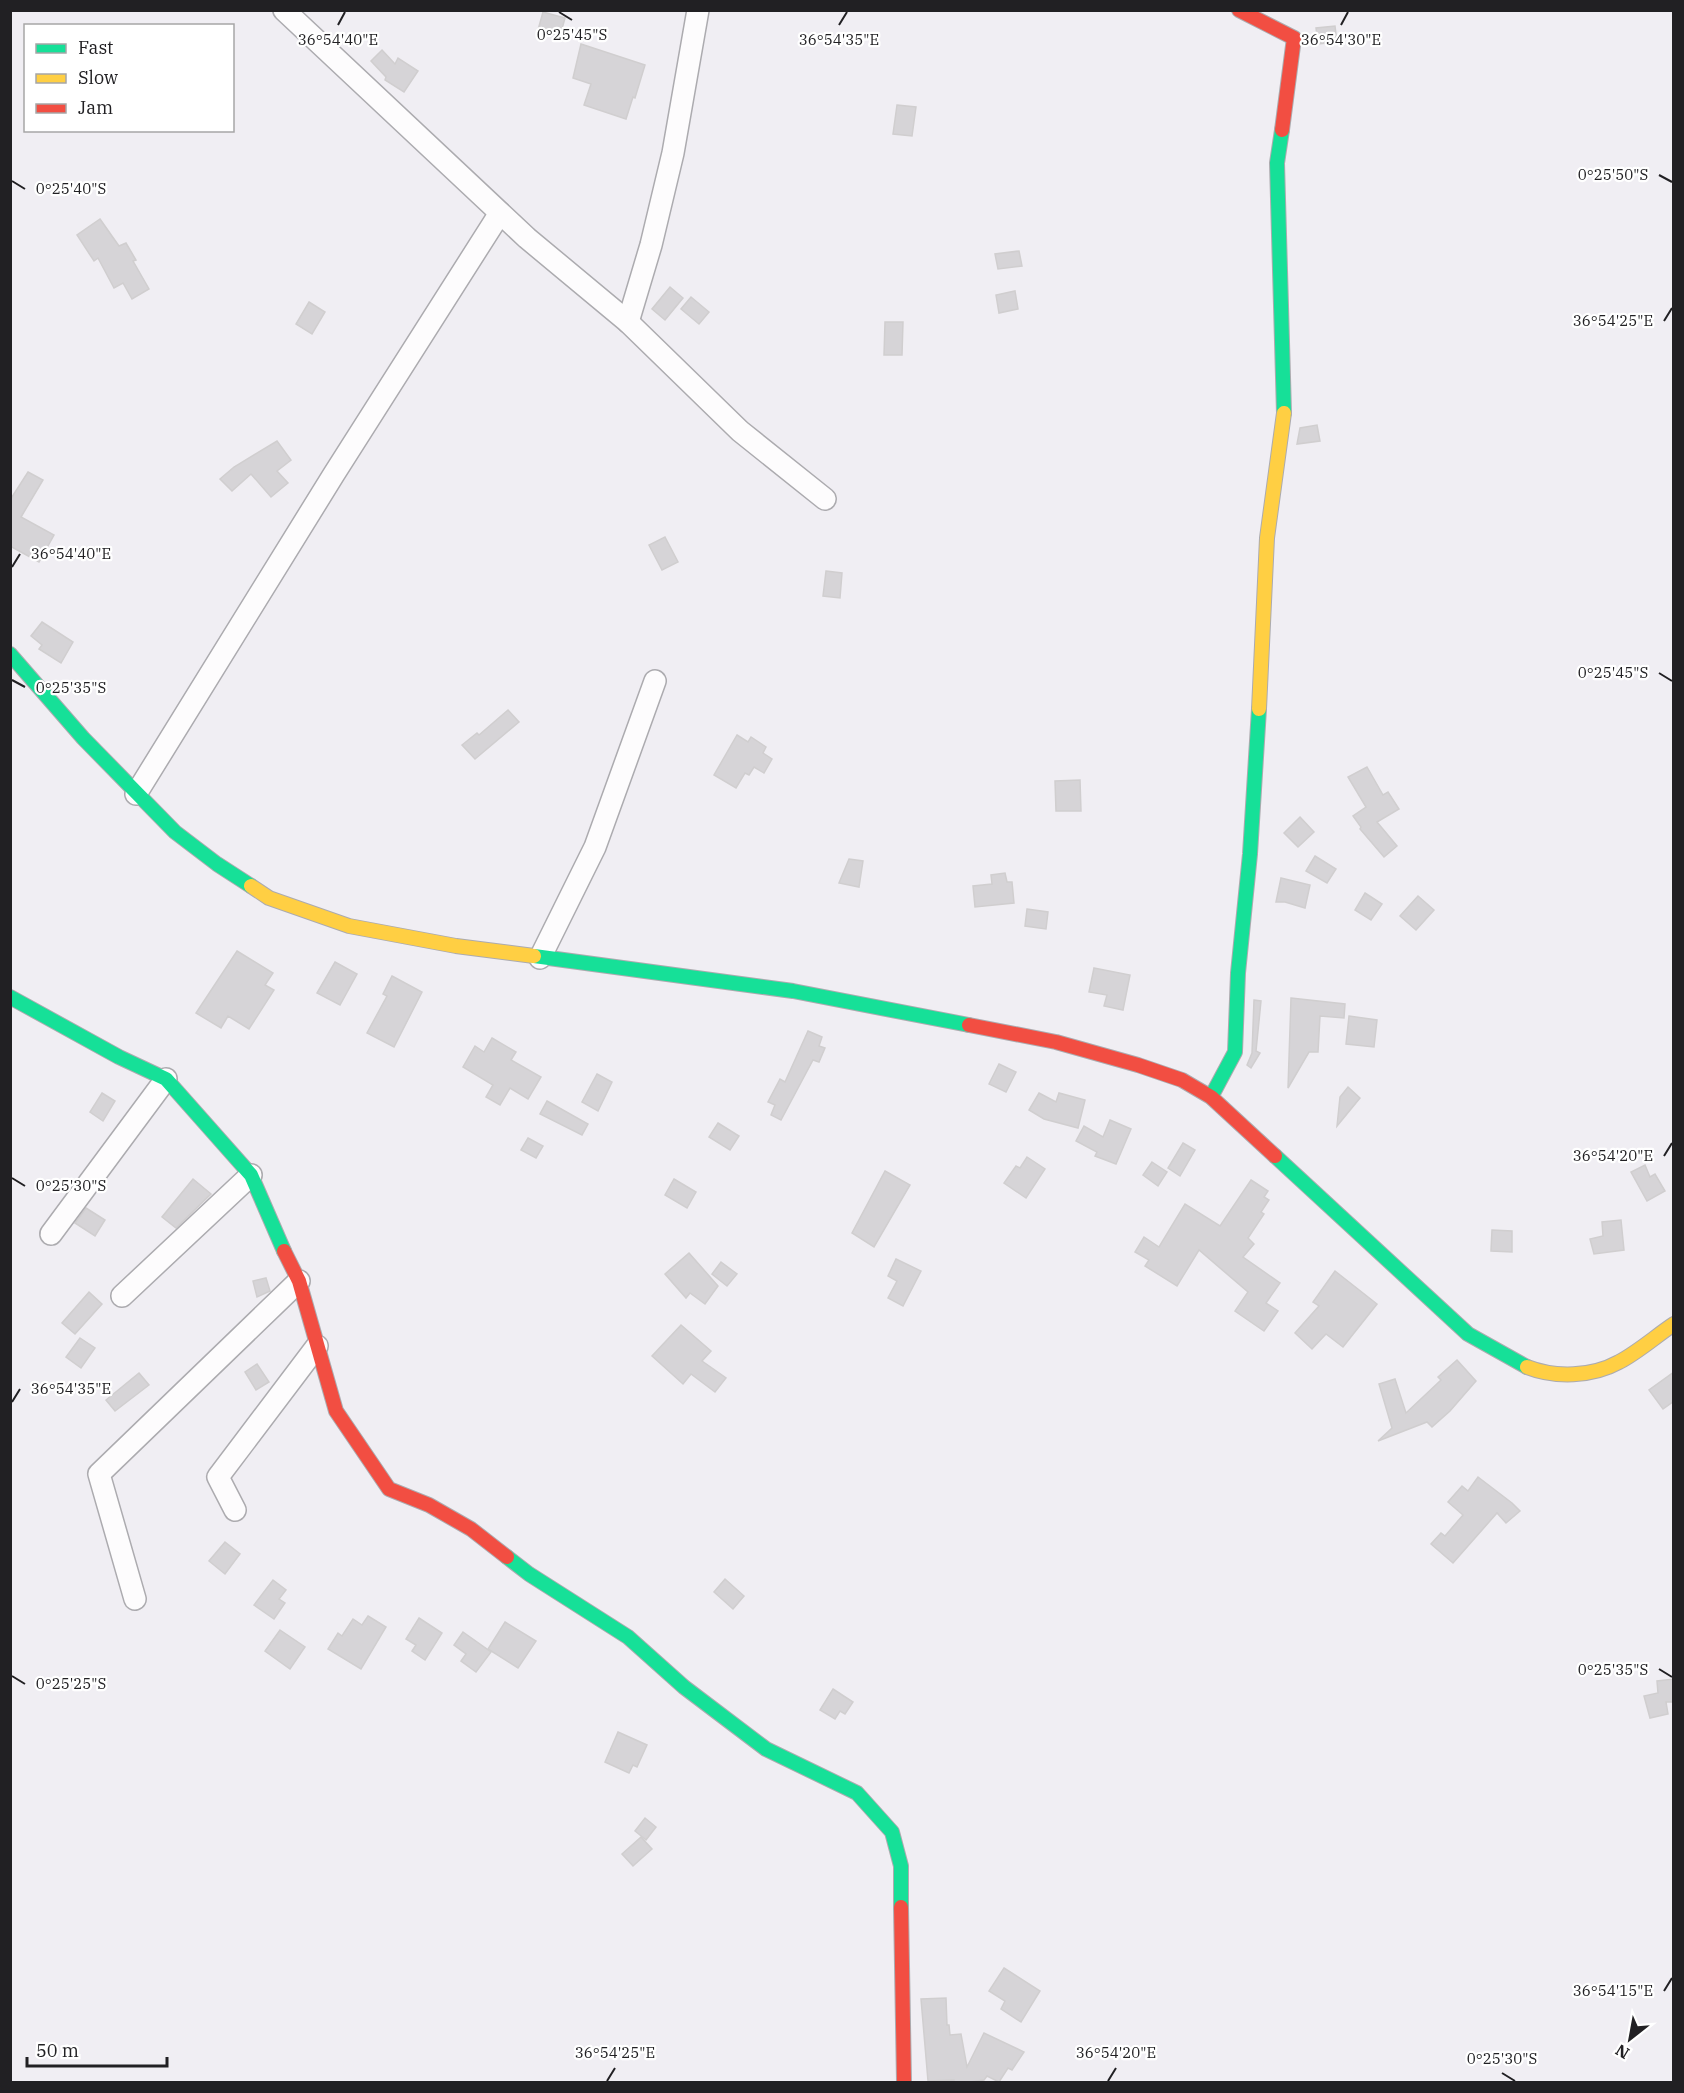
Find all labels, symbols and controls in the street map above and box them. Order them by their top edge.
legend [24,24,234,132]
text: 0°25'45"S [537,25,607,44]
text: 36°54'40"E [298,30,378,49]
text: 36°54'35"E [799,30,879,49]
text: 36°54'30"E [1301,30,1381,49]
text: Fast [78,36,113,59]
text: Slow [78,66,118,89]
text: Jam [78,96,113,119]
text: 0°25'50"S [1578,165,1648,184]
text: 0°25'40"S [36,179,106,198]
text: 36°54'25"E [1573,311,1653,330]
text: 36°54'40"E [31,544,111,563]
text: 0°25'45"S [1578,663,1648,682]
text: 0°25'35"S [36,678,106,697]
text: 36°54'20"E [1573,1146,1653,1165]
text: 0°25'30"S [36,1176,106,1195]
text: 36°54'35"E [31,1379,111,1398]
text: 0°25'35"S [1578,1660,1648,1679]
text: 0°25'25"S [36,1674,106,1693]
text: 36°54'15"E [1573,1981,1653,2000]
north arrow [1600,2009,1660,2069]
scale bar [27,2030,166,2068]
text: 50 m [36,2039,79,2062]
text: N [1612,2040,1633,2064]
text: 36°54'25"E [575,2043,655,2062]
text: 36°54'20"E [1076,2043,1156,2062]
text: 0°25'30"S [1467,2049,1537,2068]

